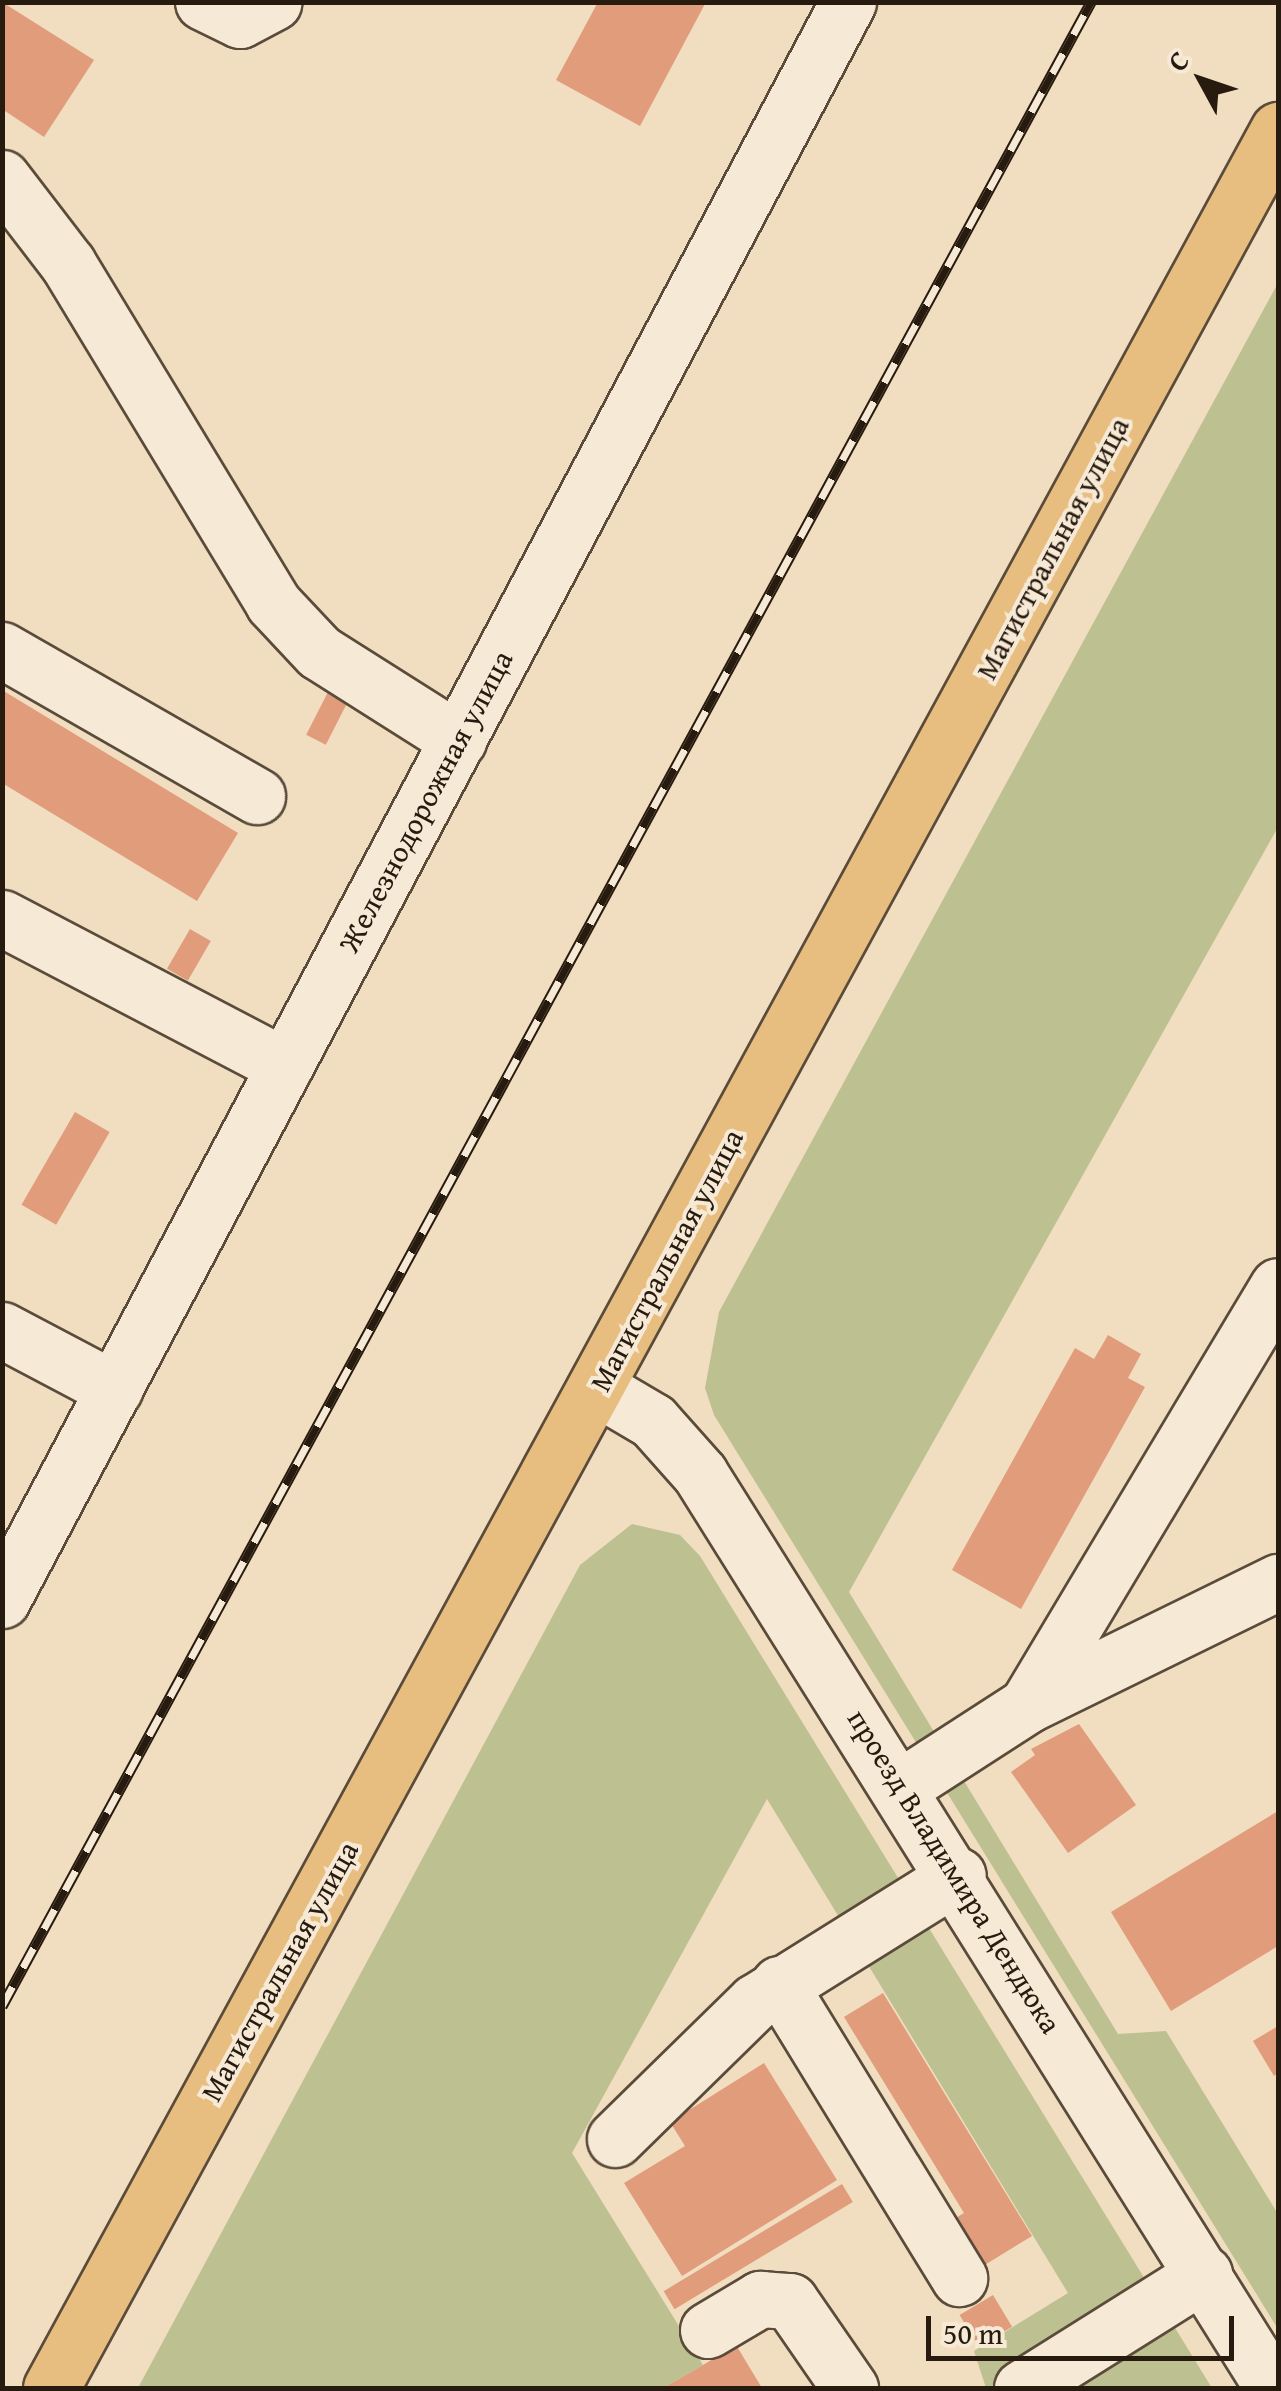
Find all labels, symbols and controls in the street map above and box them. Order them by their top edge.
north arrow [1151,30,1251,130]
text: С [1157,41,1198,80]
street label: Магистральная улица [968,411,1136,685]
street label: Железнодорожная улица [330,644,520,958]
street label: Магистральная улица [582,1123,750,1397]
street label: проезд Владимира Дендюка [840,1702,1070,2040]
street label: Магистральная улица [193,1835,365,2107]
scale bar [931,2296,1238,2358]
text: 50 m [943,2311,1003,2355]

